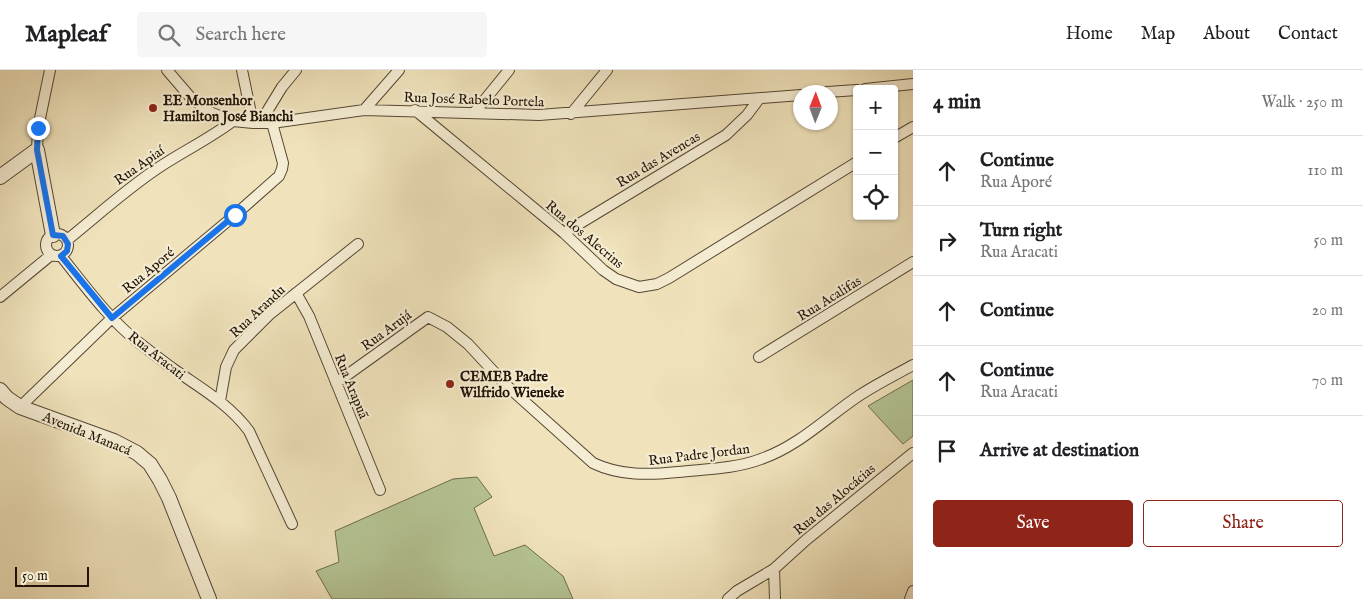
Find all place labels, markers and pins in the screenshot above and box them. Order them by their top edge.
place label: EE Monsenhor Hamilton José Bianchi [163,92,294,126]
marker: EE Monsenhor Hamilton José Bianchi [147,102,159,114]
place label: CEMEB Padre Wilfrido Wieneke [459,368,565,402]
marker: CEMEB Padre Wilfrido Wieneke [444,378,456,390]

